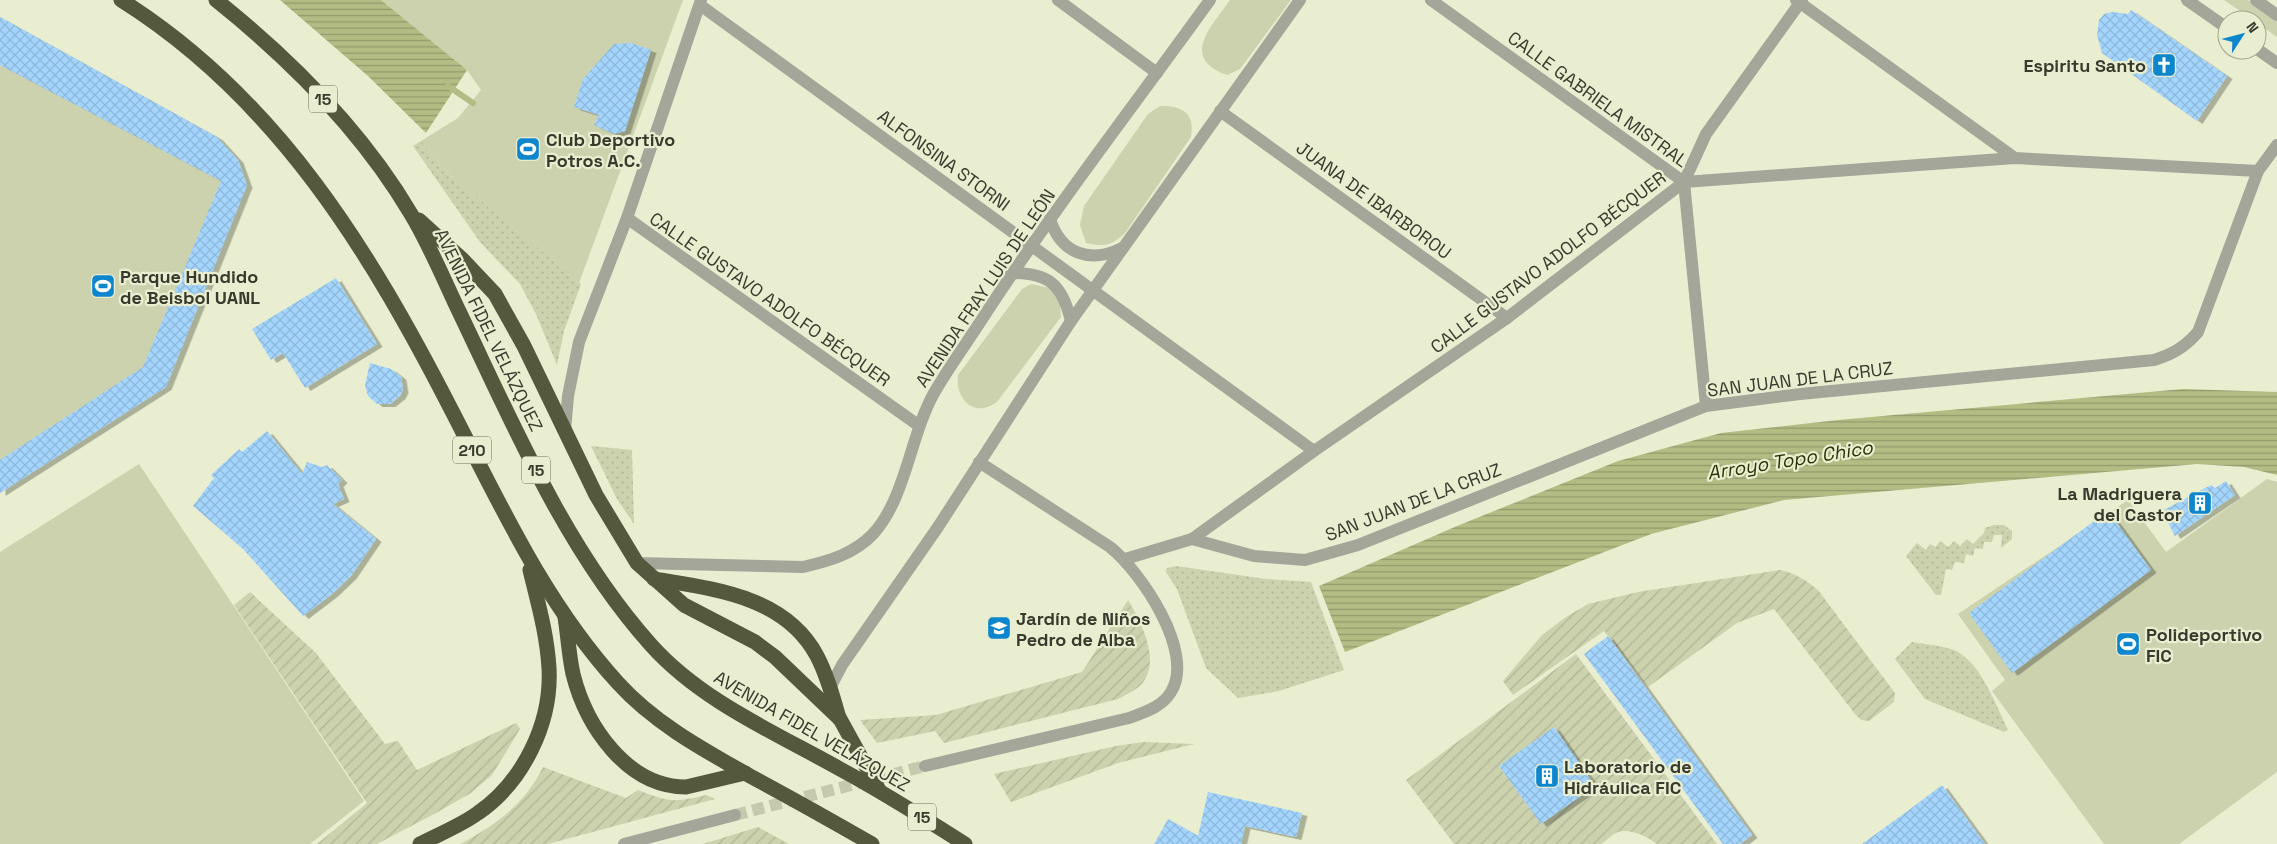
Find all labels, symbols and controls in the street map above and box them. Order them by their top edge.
north arrow [2217,10,2267,60]
text: N [2242,18,2263,36]
street label: CALLE GABRIELA MISTRAL [1503,26,1693,172]
church icon: Espiritu Santo [2151,52,2177,78]
place label: Espiritu Santo [2023,54,2146,77]
road number: 15 [309,86,337,112]
street label: ALFONSINA STORNI [873,104,1015,216]
place label: Club Deportivo Potros A.C. [546,128,675,172]
sports icon: Club Deportivo Potros A.C. [515,136,541,162]
street label: JUANA DE IBARBOROU [1292,136,1456,264]
street label: CALLE GUSTAVO ADOLFO BÉCQUER [1426,166,1670,358]
street label: AVENIDA FRAY LUIS DE LEÓN [910,185,1060,391]
street label: CALLE GUSTAVO ADOLFO BÉCQUER [645,207,895,391]
street label: AVENIDA FIDEL VELÁZQUEZ [430,225,548,435]
place label: Parque Hundido de Beisbol UANL [120,265,260,309]
sports icon: Parque Hundido de Beisbol UANL [90,273,116,299]
street label: SAN JUAN DE LA CRUZ [1706,356,1894,402]
water label: Arroyo Topo Chico [1706,434,1876,485]
road number: 210 [453,436,491,464]
road number: 15 [522,456,550,484]
street label: SAN JUAN DE LA CRUZ [1322,458,1504,546]
place label: La Madriguera del Castor [2057,482,2183,526]
building icon: La Madriguera del Castor [2187,490,2213,516]
place label: Jardín de Niños Pedro de Alba [1016,607,1150,651]
school or university icon: Jardín de Niños Pedro de Alba [986,615,1012,641]
place label: Polideportivo FIC [2146,623,2262,667]
sports icon: Polideportivo FIC [2115,631,2141,657]
street label: AVENIDA FIDEL VELÁZQUEZ [710,665,914,797]
place label: Laboratorio de Hidráulica FIC [1564,755,1692,799]
building icon: Laboratorio de Hidráulica FIC [1534,763,1560,789]
road number: 15 [908,804,936,830]

